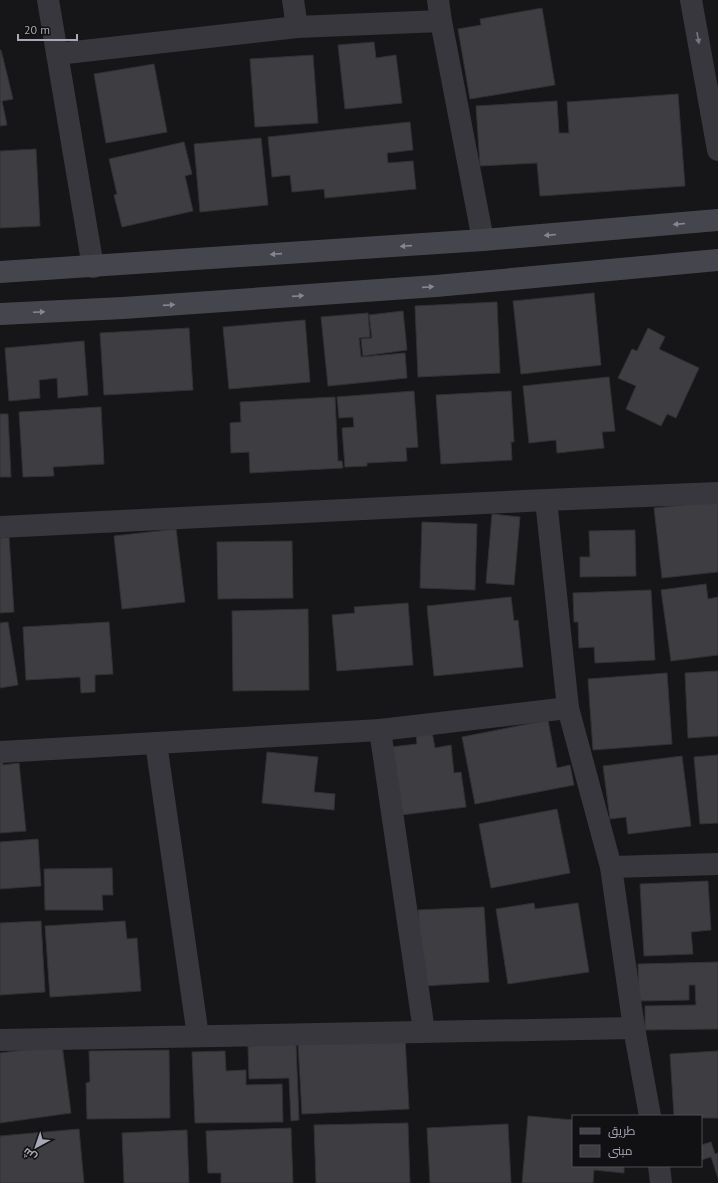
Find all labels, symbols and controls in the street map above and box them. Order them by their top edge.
scale bar [18,16,77,42]
text: 20 m [24,22,50,37]
one-way arrow [695,32,701,45]
one-way arrow [673,220,685,227]
one-way arrow [544,231,556,238]
one-way arrow [400,242,412,249]
one-way arrow [270,251,282,258]
one-way arrow [422,283,434,290]
one-way arrow [292,292,304,299]
one-way arrow [163,301,175,308]
one-way arrow [33,309,45,316]
legend [572,1115,702,1167]
text: طريق [608,1123,636,1138]
north arrow [16,1127,56,1167]
text: مبنى [608,1143,633,1158]
text: ش [20,1145,39,1165]

